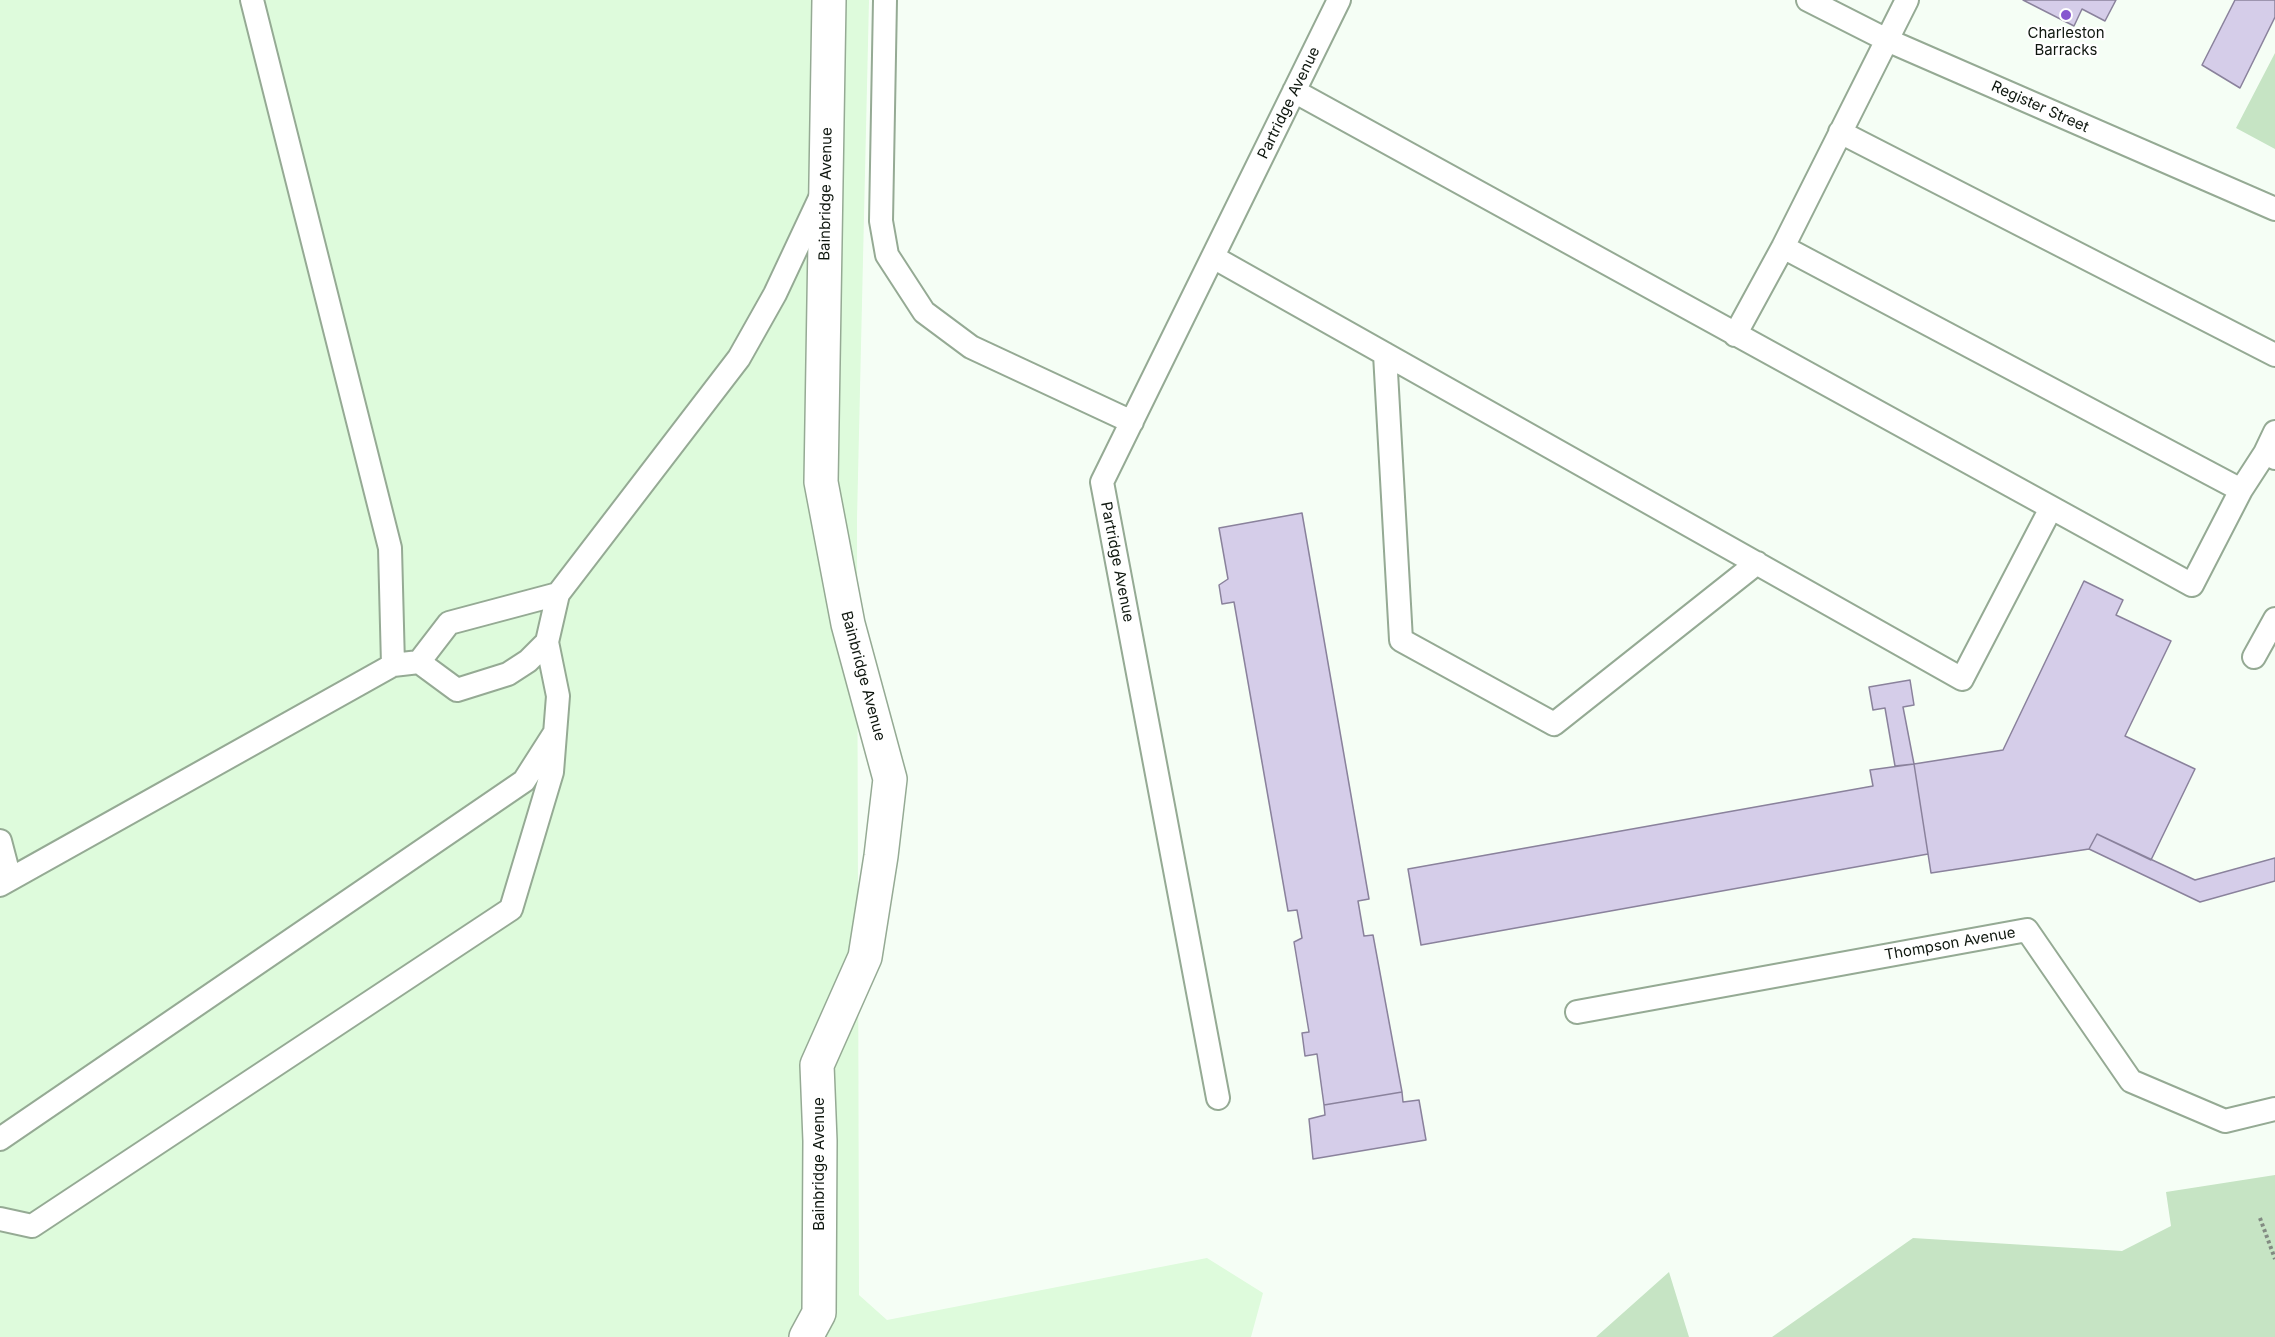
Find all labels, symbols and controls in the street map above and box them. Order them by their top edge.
marker: Charleston Barracks [2059,8,2073,22]
place label: Charleston Barracks [2027,24,2105,59]
street label: Partridge Avenue [1254,44,1324,162]
street label: Register Street [1989,78,2091,136]
street label: Bainbridge Avenue [816,127,836,261]
street label: Partridge Avenue [1096,500,1138,624]
street label: Bainbridge Avenue [837,609,889,743]
street label: Thompson Avenue [1883,924,2017,964]
street label: Bainbridge Avenue [810,1097,828,1231]

